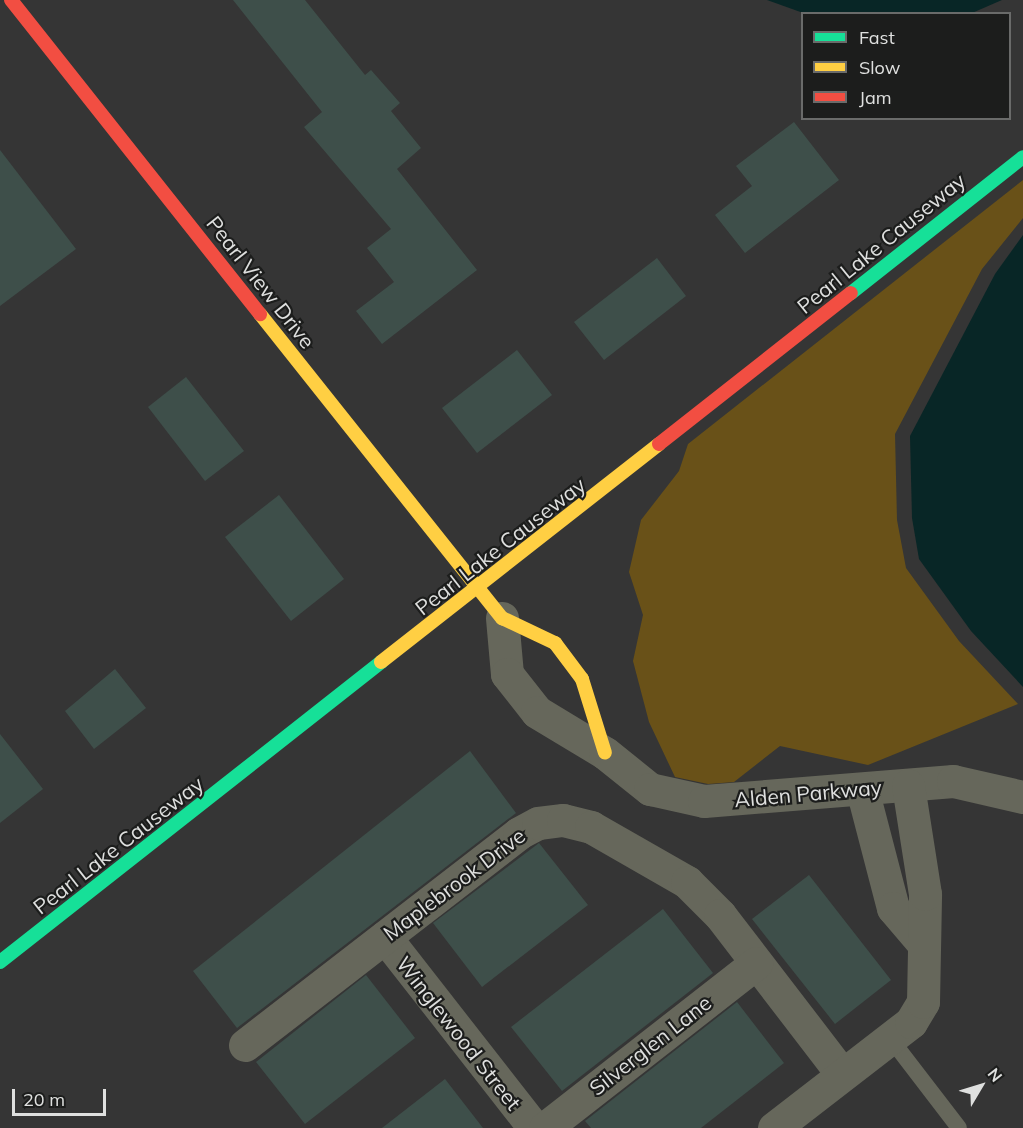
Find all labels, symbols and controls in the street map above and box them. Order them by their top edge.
legend [801,12,1011,120]
text: Fast [859,26,895,49]
text: Slow [859,56,900,79]
text: Jam [859,86,892,109]
street label: Pearl Lake Causeway [792,167,970,319]
street label: Pearl View Drive [202,211,320,353]
street label: Pearl Lake Causeway [410,472,590,620]
street label: Pearl Lake Causeway [28,771,208,919]
street label: Alden Parkway [733,774,883,812]
street label: Maplebrook Drive [378,823,530,945]
street label: Winglewood Street [391,951,527,1115]
street label: Silverglen Lane [584,990,716,1100]
north arrow [951,1056,1011,1116]
text: N [984,1064,1007,1086]
scale bar [15,1077,110,1115]
text: 20 m [23,1088,65,1111]

